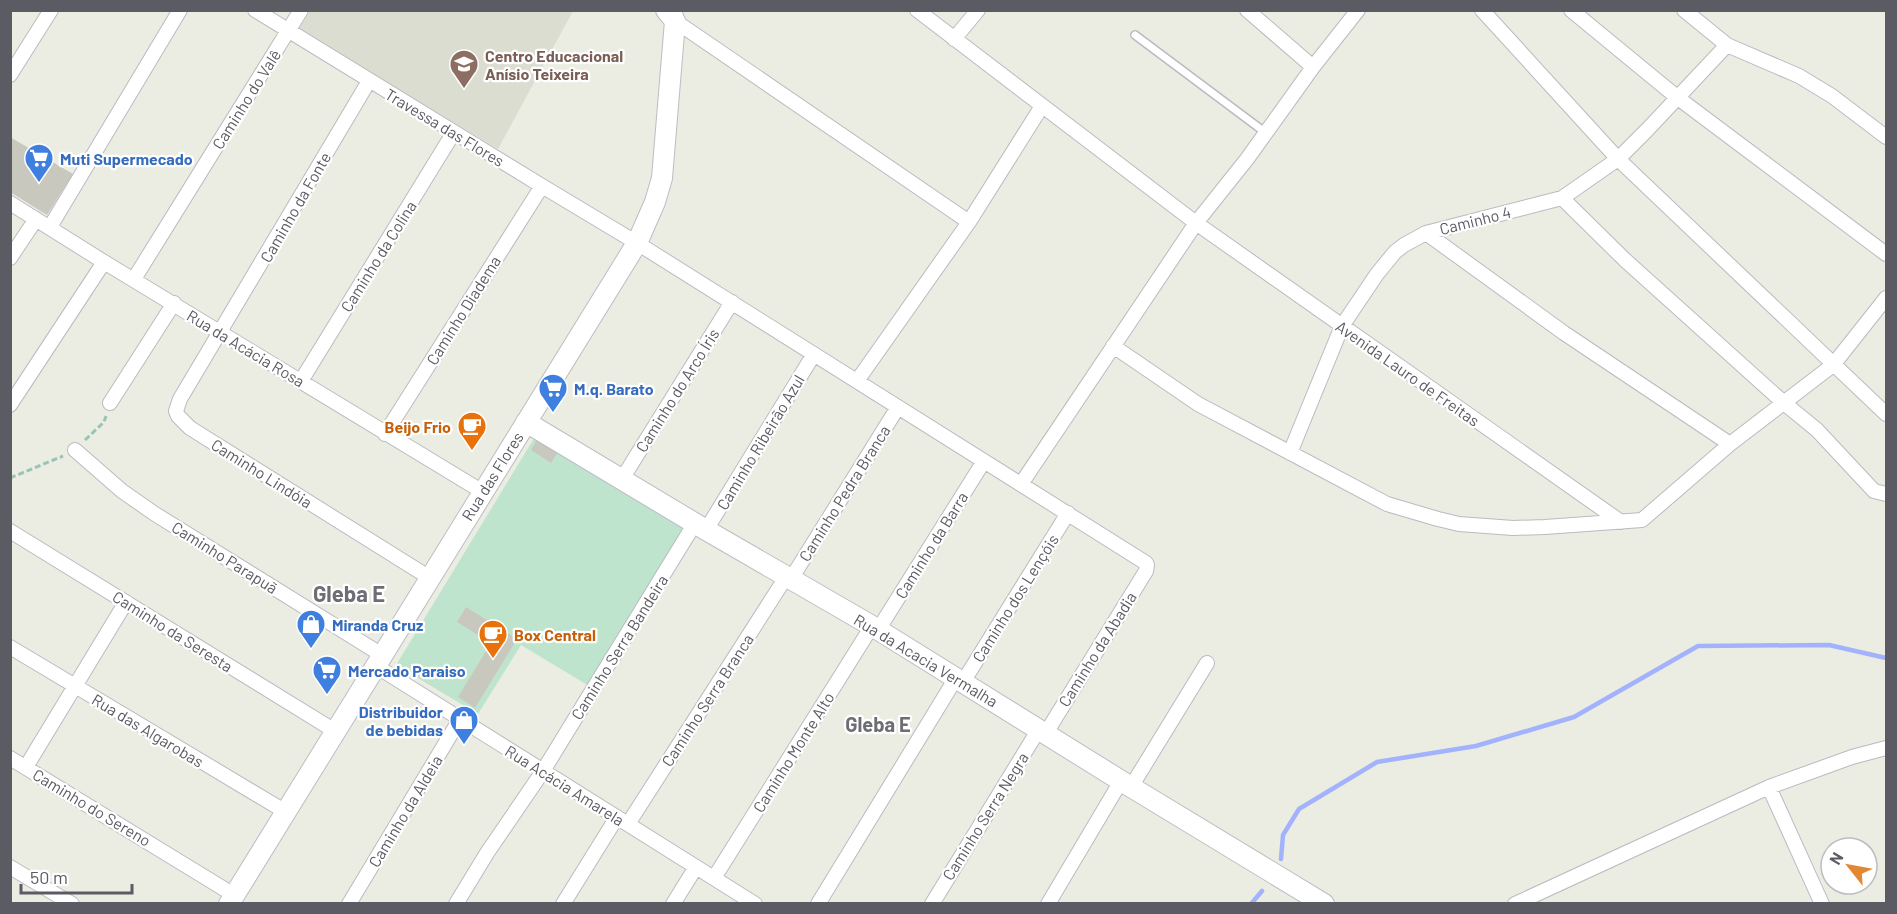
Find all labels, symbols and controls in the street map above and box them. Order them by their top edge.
street label: Caminho do Valê [208,46,284,152]
place label: Centro Educacional Anísio Teixeira [485,46,623,83]
school or university icon: Centro Educacional Anísio Teixeira [448,48,480,90]
street label: Travessa das Flores [382,84,508,170]
supermarket icon: Muti Supermecado [23,142,55,184]
street label: Caminho da Fonte [256,148,334,266]
place label: Muti Supermecado [60,149,193,168]
street label: Caminho da Colina [336,197,420,315]
street label: Caminho 4 [1437,202,1513,238]
street label: Caminho Diadema [422,252,504,368]
street label: Rua da Acácia Rosa [184,305,308,391]
street label: Avenida Lauro de Freitas [1333,316,1483,430]
street label: Caminho do Arco Íris [631,325,723,455]
street label: Caminho Ribeirão Azul [712,371,808,513]
supermarket icon: M.q. Barato [537,372,569,414]
place label: M.q. Barato [574,379,654,398]
cafe icon: Beijo Frio [456,410,488,452]
place label: Beijo Frio [385,417,451,436]
street label: Caminho Pedra Branca [794,421,894,565]
street label: Rua das Flores [457,428,527,524]
street label: Caminho Lindóia [208,434,316,512]
street label: Caminho da Barra [891,488,971,602]
street label: Caminho Parapuã [169,517,281,597]
street label: Caminho dos Lençóis [968,531,1062,665]
street label: Caminho Serra Bandeira [567,571,671,723]
district label: Gleba E [313,580,385,606]
street label: Caminho da Seresta [109,586,237,676]
street label: Caminho da Abadia [1054,588,1140,710]
shop icon: Miranda Cruz [295,608,327,650]
street label: Rua da Acacia Vermalha [851,609,1001,711]
place label: Miranda Cruz [332,615,423,634]
cafe icon: Box Central [477,618,509,660]
place label: Box Central [514,625,596,644]
street label: Caminho Serra Branca [657,630,757,770]
supermarket icon: Mercado Paraiso [311,654,343,696]
place label: Mercado Paraiso [348,661,466,680]
street label: Caminho Monte Alto [748,688,838,816]
street label: Rua das Algarobas [89,689,207,771]
place label: Distribuidor de bebidas [359,702,443,739]
shop icon: Distribuidor de bebidas [448,704,480,746]
district label: Gleba E [845,712,911,736]
street label: Rua Acácia Amarela [502,741,628,829]
street label: Caminho Serra Negra [938,749,1032,883]
street label: Caminho da Aldeia [364,752,446,870]
street label: Caminho do Sereno [30,764,154,850]
north arrow [1819,836,1879,896]
text: N [1825,849,1847,867]
scale bar [21,857,132,895]
text: 50 m [30,866,68,888]

